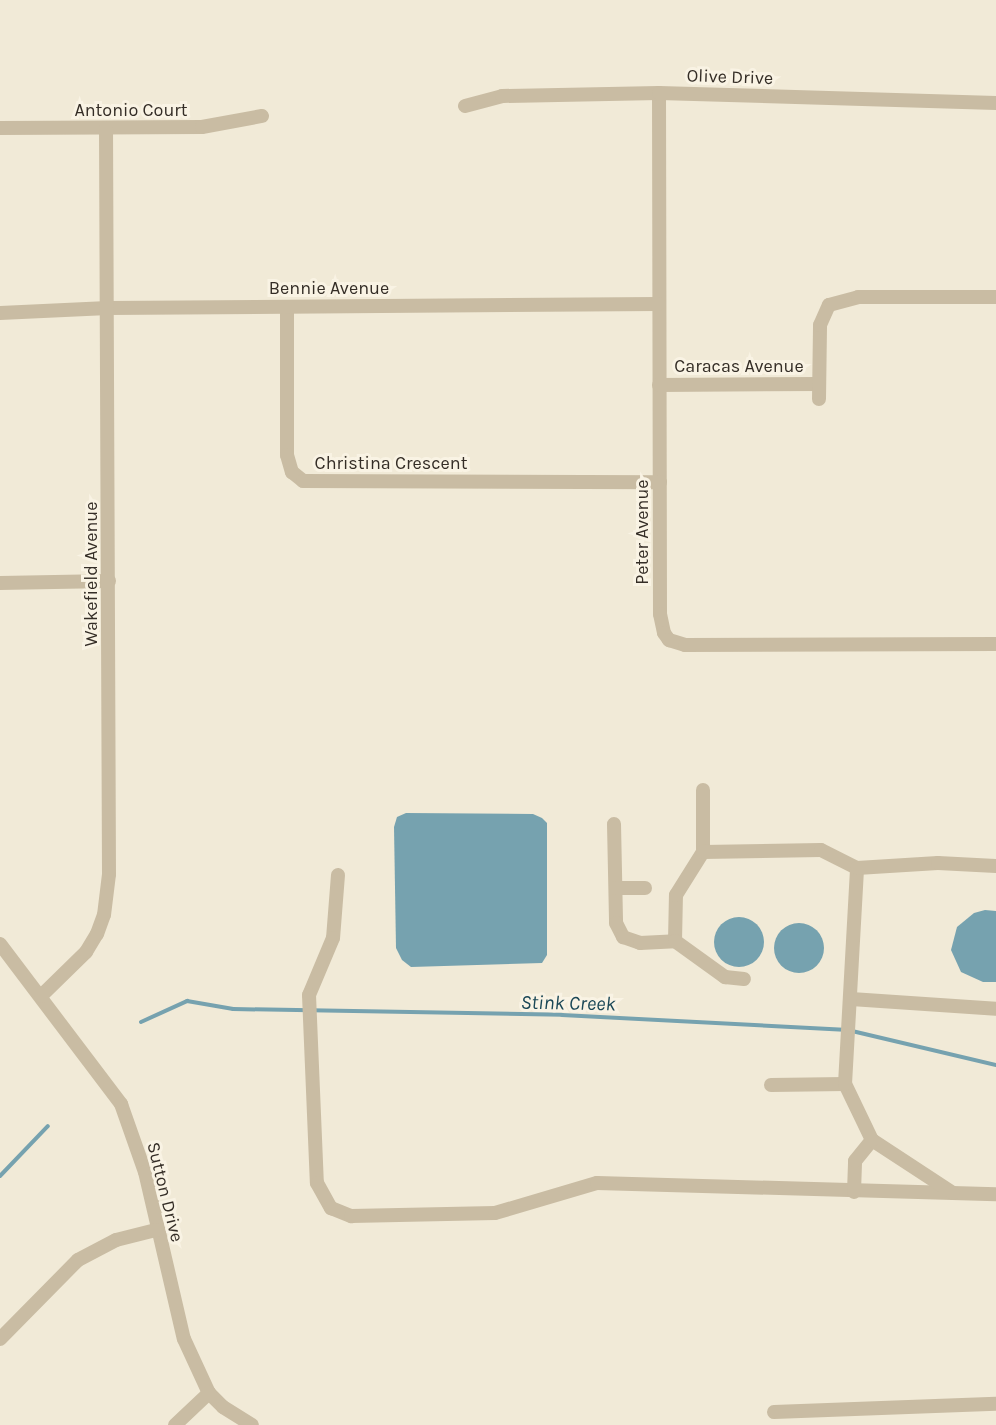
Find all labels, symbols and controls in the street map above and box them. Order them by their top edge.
street label: Olive Drive [686,65,774,89]
street label: Antonio Court [74,99,188,121]
street label: Bennie Avenue [269,277,389,299]
street label: Caracas Avenue [674,355,804,377]
street label: Christina Crescent [315,452,467,474]
street label: Peter Avenue [631,479,653,585]
street label: Wakefield Avenue [80,502,102,646]
water label: Stink Creek [520,990,616,1016]
street label: Sutton Drive [142,1140,188,1244]

